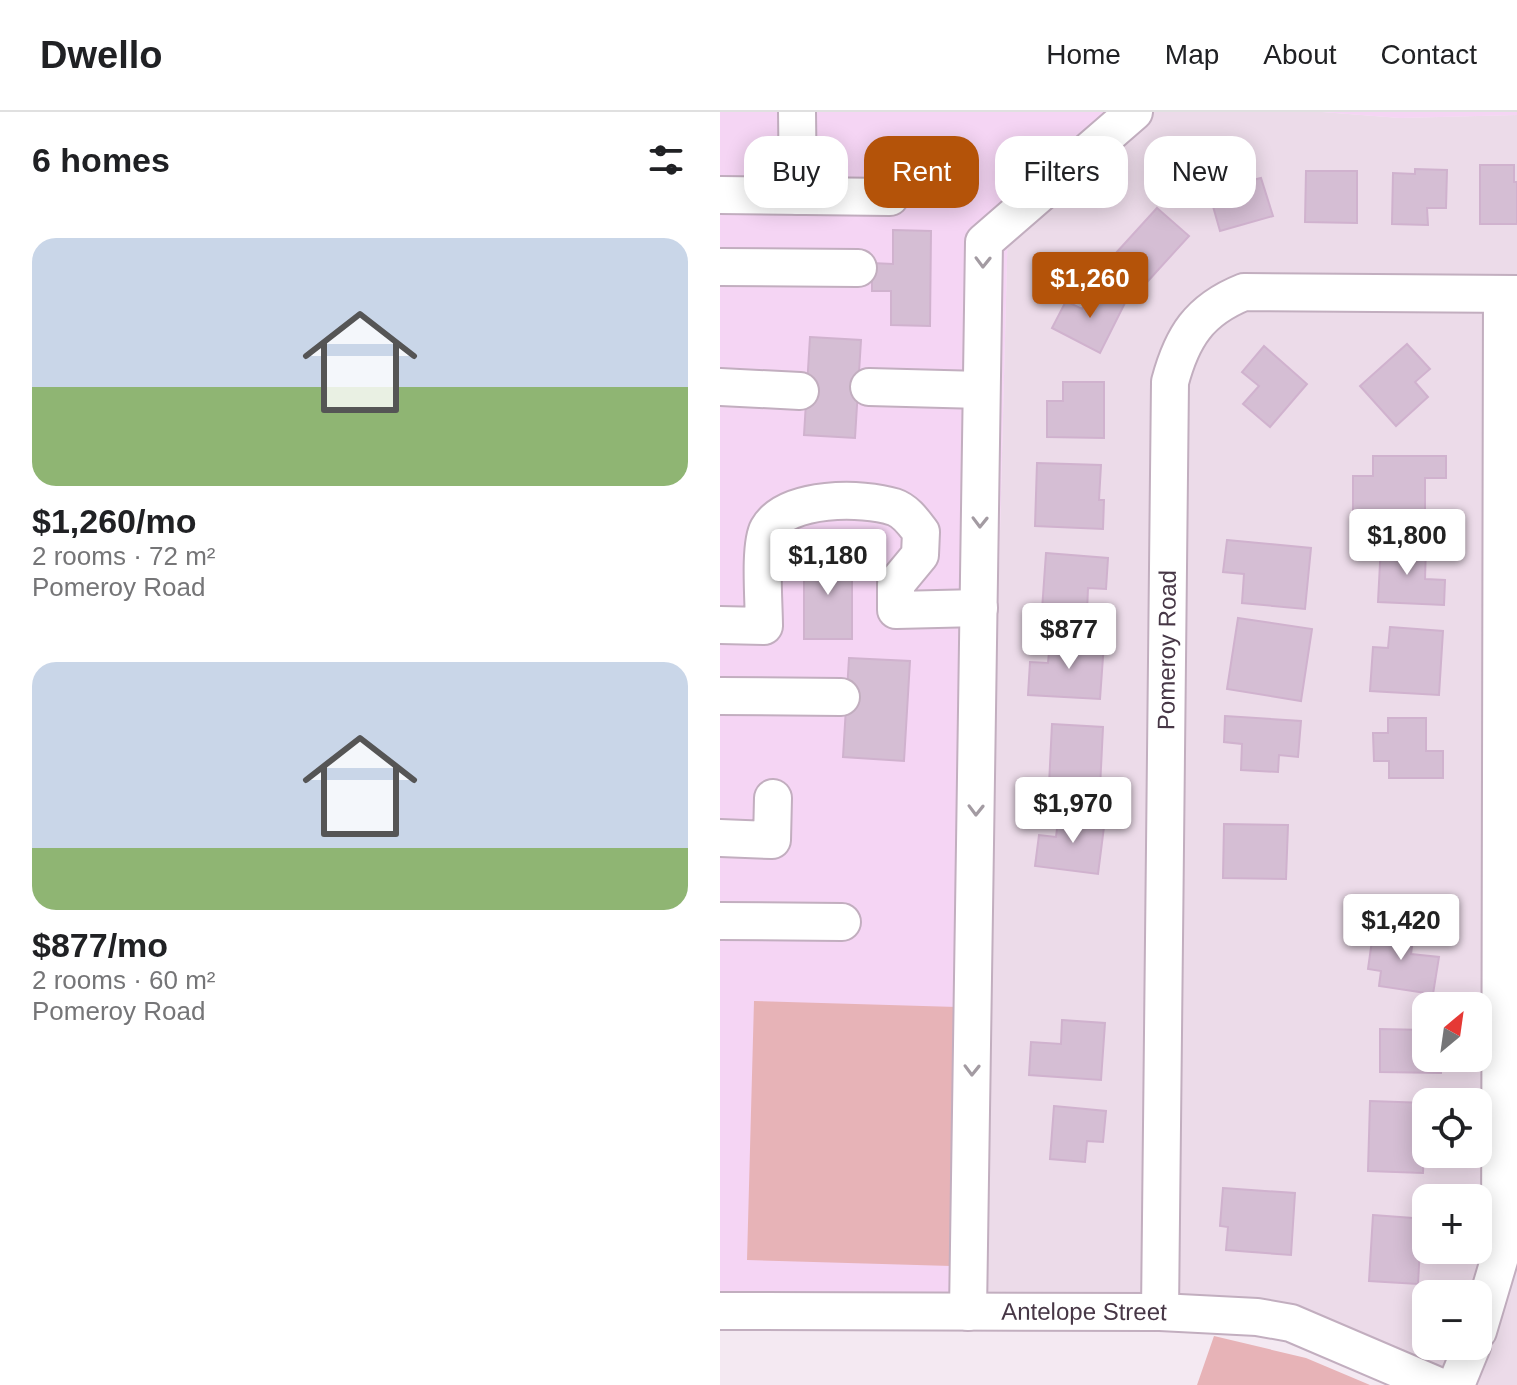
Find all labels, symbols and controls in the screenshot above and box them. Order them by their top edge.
text: Dwello [40,34,162,76]
text: Home [1046,39,1121,70]
text: Map [1165,39,1219,70]
text: About [1263,39,1337,70]
text: Contact [1381,39,1477,70]
chip: Buy [744,136,848,208]
chip: Rent [864,136,979,208]
chip: Filters [995,136,1128,208]
chip: New [1144,136,1256,208]
icon: filters [644,138,688,182]
text: 6 homes [32,141,170,179]
pin: $1,260 [1025,252,1155,320]
one-way arrow [975,256,992,269]
text: $1,260 [1050,263,1130,293]
icon: home [288,290,432,434]
text: $1,260/mo [32,502,196,540]
pin: $1,800 [1342,509,1472,577]
one-way arrow [971,516,989,529]
text: $1,800 [1367,520,1447,550]
pin: $1,180 [763,529,893,597]
text: $1,180 [788,540,868,570]
text: 2 rooms · 72 m² [32,541,216,571]
street label: Pomeroy Road [1152,570,1181,730]
text: Pomeroy Road [32,572,205,602]
pin: $877 [1022,603,1116,671]
text: $877 [1040,614,1098,644]
icon: home [288,714,432,858]
pin: $1,970 [1008,777,1138,845]
text: $1,970 [1033,788,1113,818]
one-way arrow [967,804,984,817]
pin: $1,420 [1336,894,1466,962]
text: $1,420 [1361,905,1441,935]
text: $877/mo [32,926,168,964]
text: 2 rooms · 60 m² [32,965,216,995]
north arrow [1412,992,1492,1072]
map controls [1412,992,1492,1360]
text: Pomeroy Road [32,996,205,1026]
one-way arrow [963,1064,980,1077]
button: locate [1412,1088,1492,1168]
button: + [1412,1184,1492,1264]
button: − [1412,1280,1492,1360]
street label: Antelope Street [1001,1298,1168,1325]

